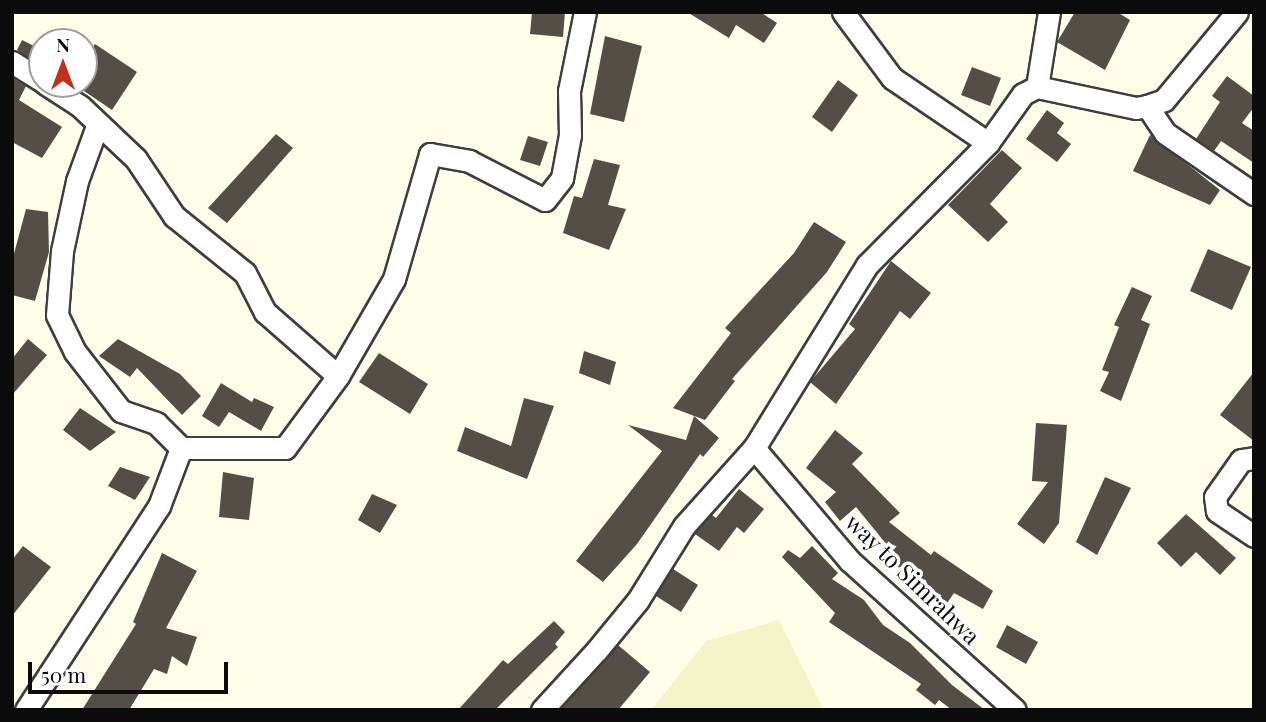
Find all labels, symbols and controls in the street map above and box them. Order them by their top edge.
north arrow [28,28,98,98]
text: N [56,31,70,57]
street label: way to Simrahwa [840,508,986,650]
scale bar [32,648,231,692]
text: 50 m [41,660,86,688]

